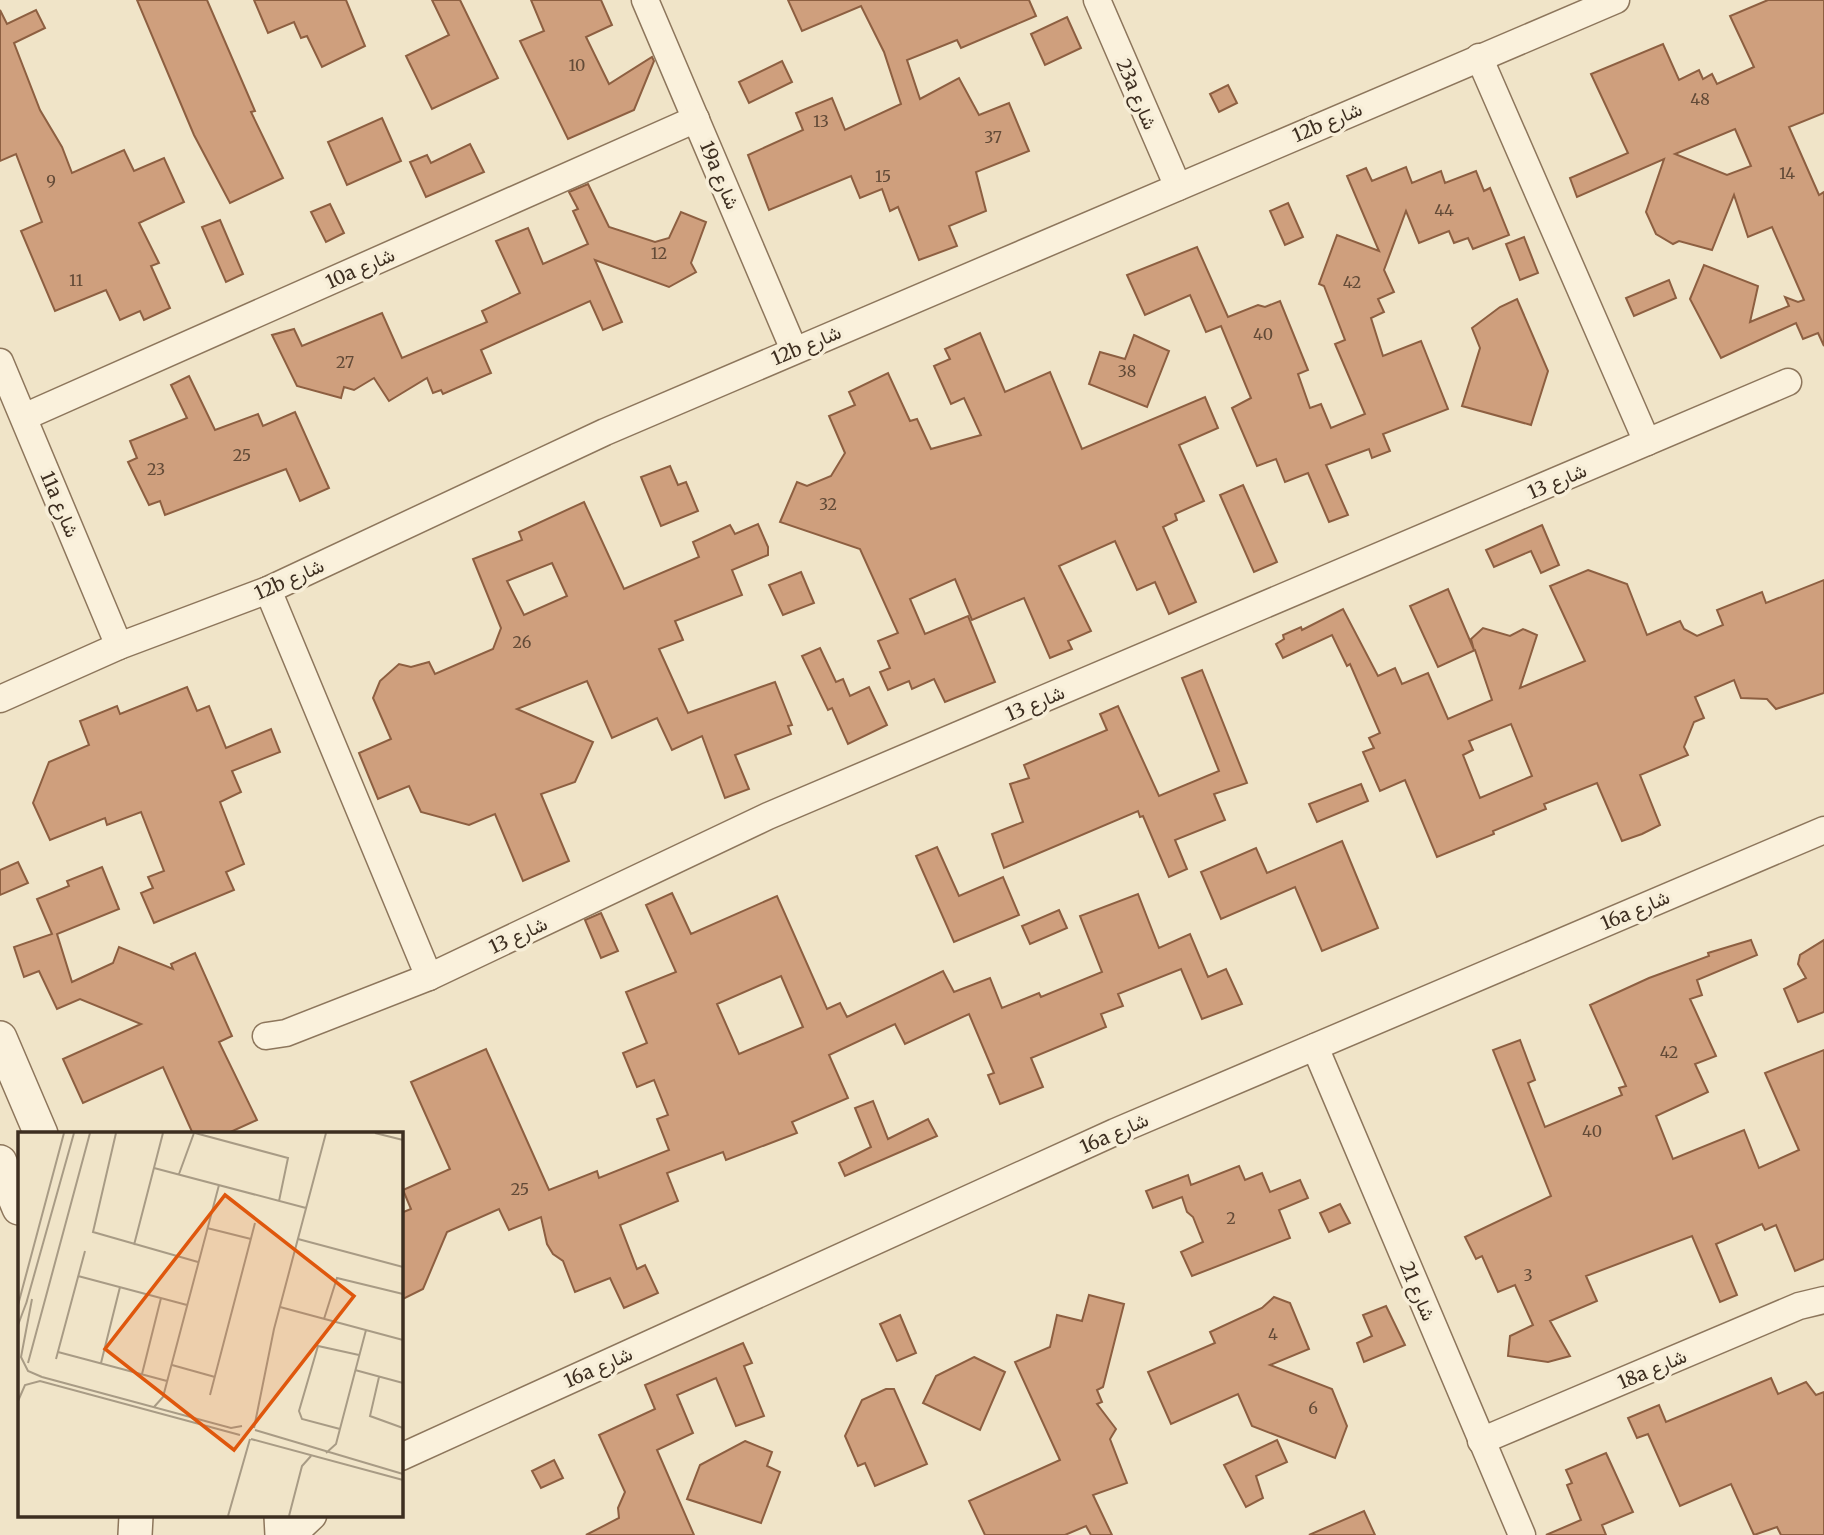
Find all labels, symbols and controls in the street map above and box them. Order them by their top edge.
house number: 10 [569,55,585,75]
street label: 23a شارع [1110,55,1163,133]
house number: 48 [1690,89,1710,109]
street label: 12b شارع [1288,97,1366,148]
house number: 13 [813,111,829,131]
house number: 37 [984,127,1002,147]
street label: 19a شارع [694,137,745,213]
house number: 14 [1779,163,1795,183]
house number: 15 [875,166,891,186]
house number: 9 [46,171,56,191]
house number: 44 [1434,200,1454,220]
street label: 10a شارع [322,242,399,295]
house number: 12 [651,243,667,263]
house number: 11 [69,270,83,290]
house number: 42 [1343,272,1361,292]
street label: 12b شارع [767,320,845,371]
house number: 40 [1253,324,1273,344]
house number: 27 [336,352,354,372]
house number: 38 [1118,361,1136,381]
house number: 25 [233,445,251,465]
street label: شارع 13 [1524,458,1590,505]
house number: 23 [147,459,165,479]
street label: 11a شارع [34,467,85,541]
house number: 32 [819,494,837,514]
street label: 12b شارع [251,553,328,606]
house number: 26 [513,632,532,652]
street label: شارع 13 [1002,680,1068,727]
street label: 16a شارع [1597,885,1673,936]
street label: شارع 13 [485,911,551,960]
house number: 42 [1660,1042,1678,1062]
street label: 16a شارع [1076,1107,1152,1160]
house number: 40 [1582,1121,1602,1141]
inset map [18,1132,402,1518]
house number: 25 [511,1179,529,1199]
house number: 2 [1226,1208,1236,1228]
street label: شارع 21 [1394,1258,1441,1325]
house number: 3 [1523,1265,1533,1285]
house number: 4 [1268,1324,1278,1344]
street label: 16a شارع [560,1341,636,1394]
street label: 18a شارع [1614,1344,1690,1395]
house number: 6 [1308,1398,1318,1418]

